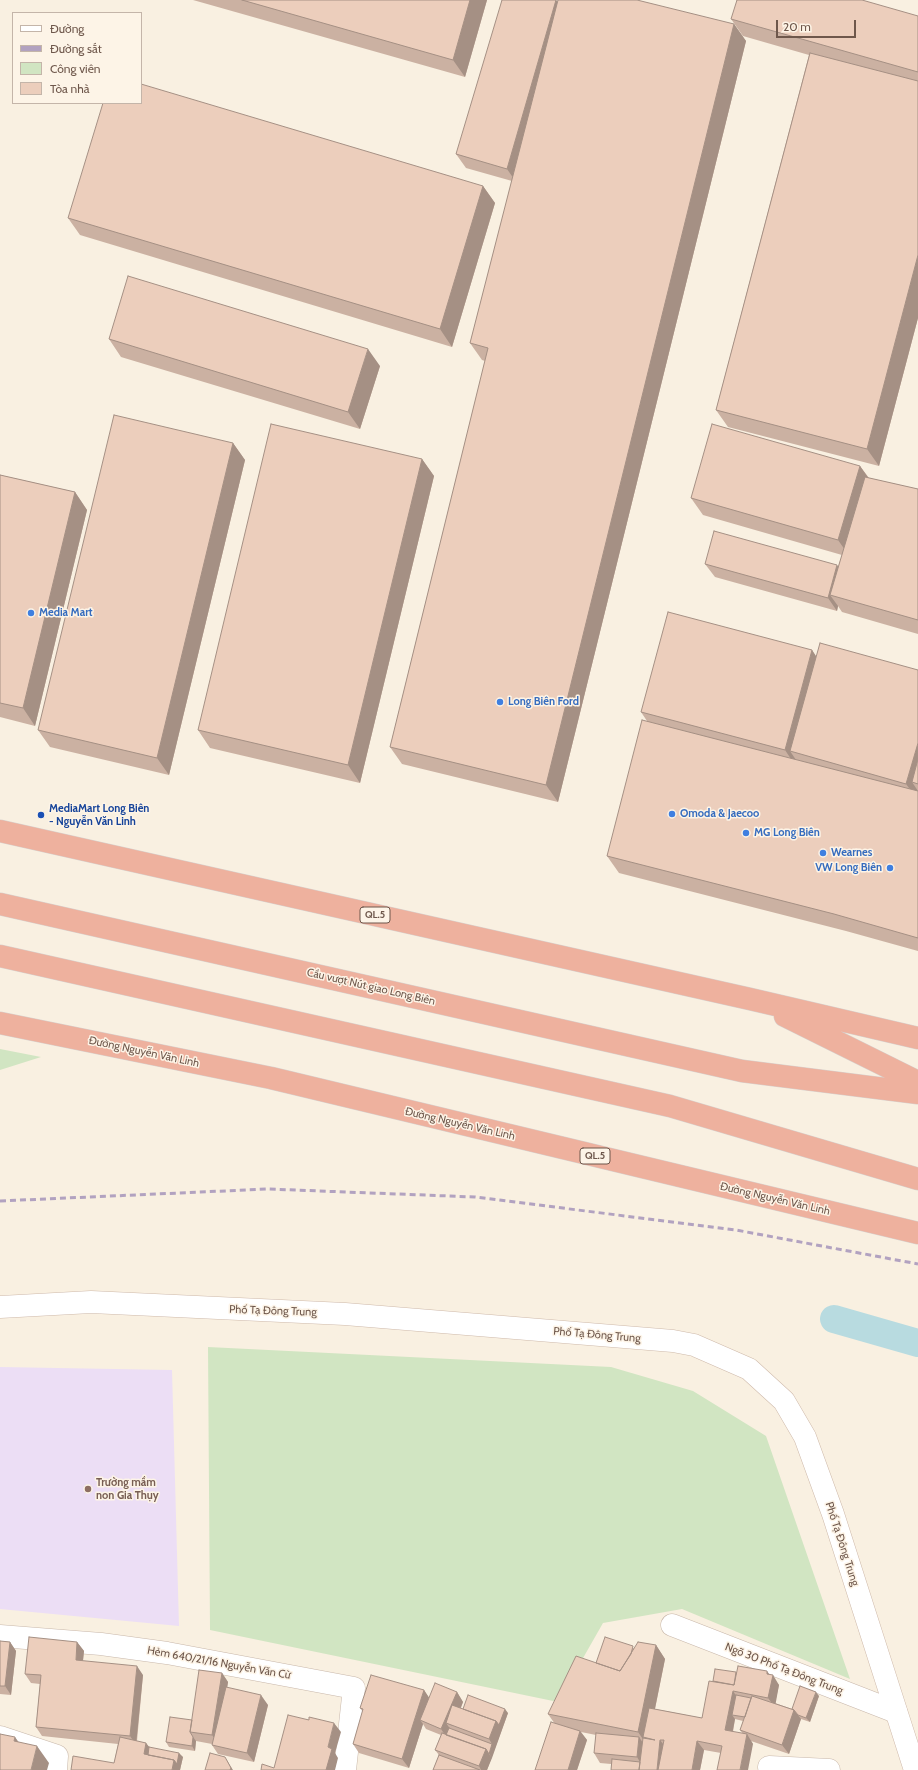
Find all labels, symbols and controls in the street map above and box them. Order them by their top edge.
legend [12,12,142,104]
scale bar [778,12,858,38]
text: 20 m [783,19,811,34]
text: Đường [50,21,84,36]
text: Đường sắt [50,41,102,56]
text: Công viên [50,61,101,76]
text: Tòa nhà [50,81,89,96]
place label: Media Mart [39,606,93,620]
marker: Media Mart [26,608,36,618]
place label: Long Biên Ford [508,695,579,709]
marker: Long Biên Ford [495,697,505,707]
place label: MediaMart Long Biên - Nguyễn Văn Linh [49,802,149,828]
place label: Omoda & Jaecoo [680,807,759,821]
marker: Omoda & Jaecoo [667,809,677,819]
marker: MediaMart Long Biên - Nguyễn Văn Linh [36,810,46,820]
place label: MG Long Biên [754,826,820,840]
marker: MG Long Biên [741,828,751,838]
place label: Wearnes [831,846,872,860]
marker: Wearnes [818,848,828,858]
place label: VW Long Biên [815,861,882,875]
marker: VW Long Biên [885,863,895,873]
road number: QL.5 [360,907,390,923]
street label: Cầu vượt Nút giao Long Biên [306,966,436,1008]
street label: Đường Nguyễn Văn Linh [88,1034,200,1070]
street label: Đường Nguyễn Văn Linh [404,1105,516,1143]
road number: QL.5 [580,1148,610,1164]
street label: Đường Nguyễn Văn Linh [719,1180,831,1218]
street label: Phố Tạ Đông Trung [229,1303,317,1319]
street label: Phố Tạ Đông Trung [553,1325,641,1345]
place label: Trường mầm non Gia Thụy [96,1476,159,1502]
marker: Trường mầm non Gia Thụy [83,1484,93,1494]
street label: Phố Tạ Đông Trung [822,1500,862,1588]
street label: Ngõ 30 Phố Tạ Đông Trung [723,1640,845,1698]
street label: Hẻm 640/21/16 Nguyễn Văn Cừ [146,1644,292,1682]

